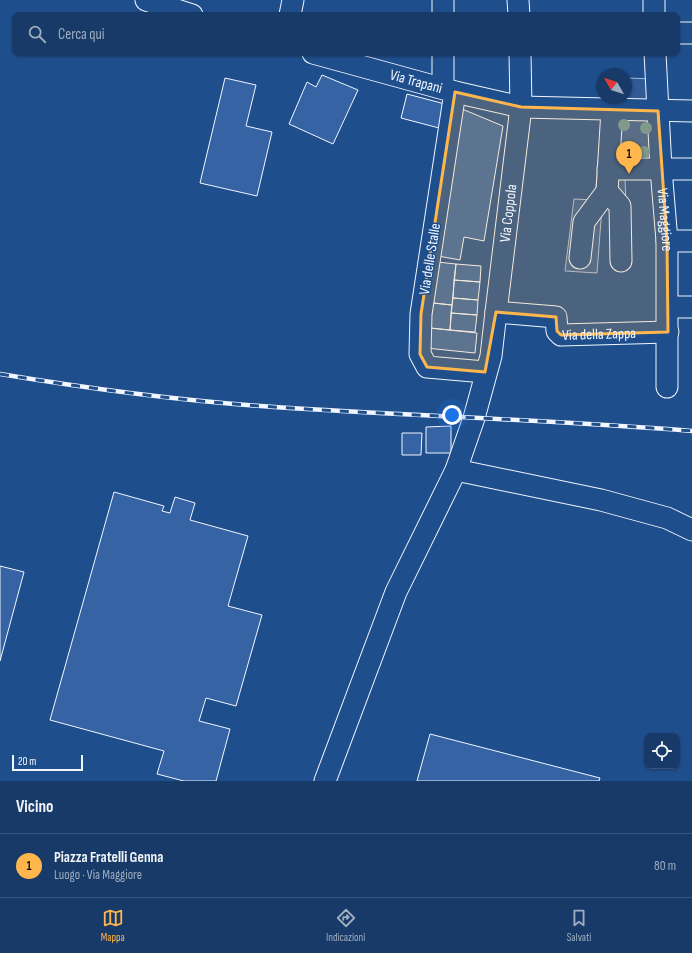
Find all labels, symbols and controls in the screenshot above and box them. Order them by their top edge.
search box [12,12,680,56]
icon: search [26,23,48,45]
text: Cerca qui [58,25,105,44]
street label: Via Trapani [388,65,445,98]
north arrow [596,68,632,104]
pin: 1 [616,141,642,174]
street label: Via Coppola [495,183,521,243]
street label: Via Maggiore [653,187,677,251]
street label: Via delle Stalle [415,222,445,296]
street label: Via della Zappa [562,323,636,344]
your location [442,405,462,425]
map controls [644,733,680,769]
button: locate [644,733,680,769]
scale bar [12,753,83,772]
text: 20 m [18,755,36,768]
text: Vicino [16,797,53,817]
text: Piazza Fratelli Genna [54,848,163,867]
text: 1 [26,858,32,874]
text: 80 m [654,858,676,874]
text: Luogo · Via Maggiore [54,867,142,883]
tab: Mappa [101,907,125,944]
tab: Indicazioni [326,907,365,944]
tab: Salvati [567,907,591,944]

